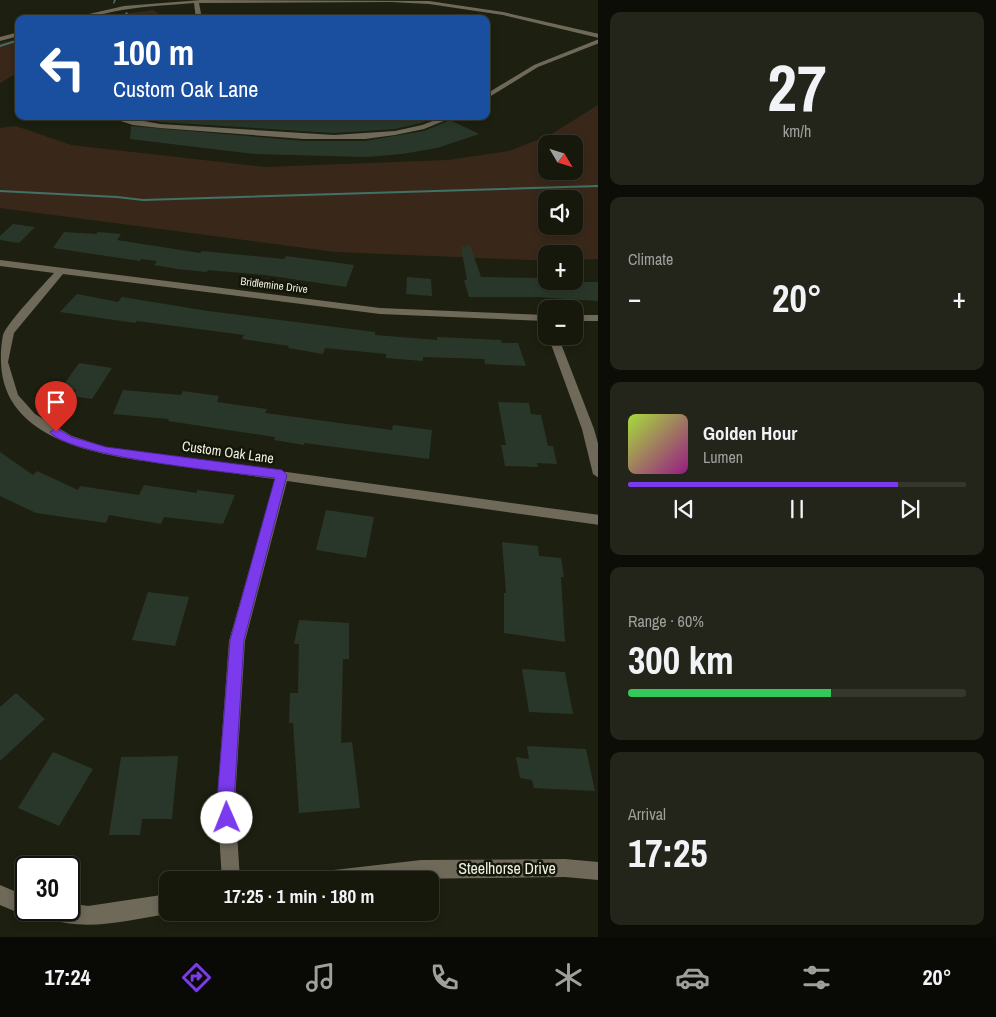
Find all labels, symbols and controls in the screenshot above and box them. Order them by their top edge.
text: 100 m [113,29,194,76]
icon: left [30,35,95,100]
text: 27 [767,44,827,131]
text: Custom Oak Lane [113,74,258,104]
text: km/h [783,120,811,142]
north arrow [538,135,582,180]
map controls [538,135,583,345]
button: sound [538,190,583,235]
button: + [538,245,583,290]
text: Climate [628,248,673,270]
text: 20° [772,273,822,324]
street label: Bridlemine Drive [240,274,308,296]
text: − [628,279,641,317]
text: + [953,279,966,317]
button: − [538,300,583,345]
pin [35,381,77,432]
icon: arrive [42,388,70,416]
text: Golden Hour [703,420,797,446]
street label: Custom Oak Lane [181,437,275,467]
text: Lumen [703,446,743,468]
icon: previous [670,495,698,523]
icon: pause [783,495,811,523]
icon: next [896,495,924,523]
text: Range · 60% [628,610,704,632]
text: 300 km [628,635,734,686]
position arrow [200,791,252,843]
text: Arrival [628,803,666,825]
text: 17:25 [628,828,708,879]
speed limit sign: 30 [15,856,80,921]
street label: Steelhorse Drive [458,857,556,879]
text: 17:25 · 1 min · 180 m [224,883,374,909]
icon: directions [179,960,214,995]
icon: music [303,960,338,995]
icon: phone [427,960,462,995]
icon: climate [551,960,586,995]
icon: car [675,960,710,995]
icon: filters [799,960,834,995]
text: 17:24 [44,962,91,992]
text: 20° [923,962,951,992]

